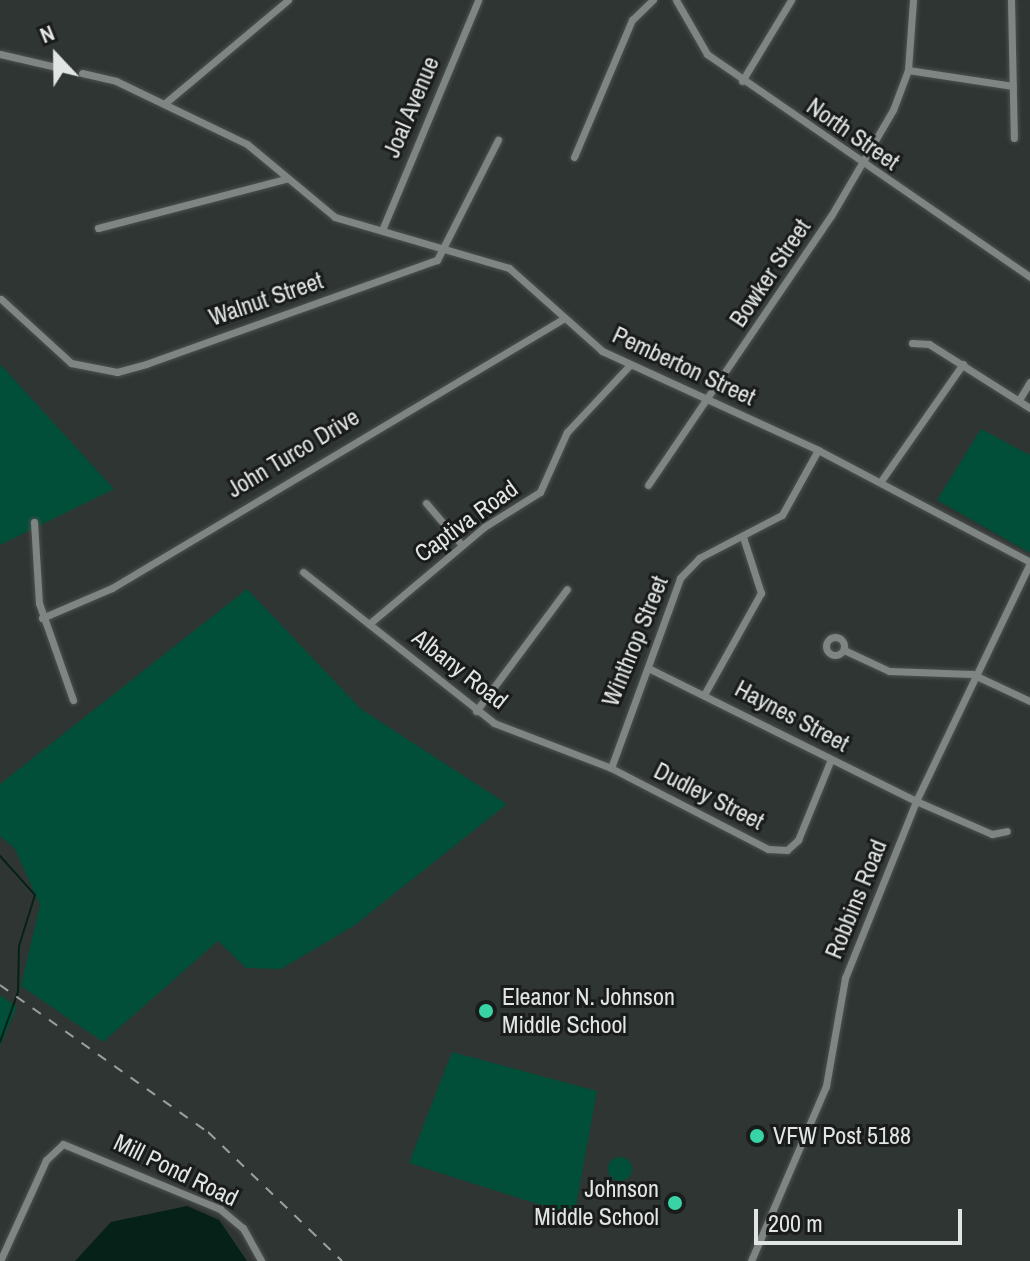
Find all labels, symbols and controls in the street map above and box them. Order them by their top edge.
north arrow [16,16,96,96]
text: N [35,17,59,50]
street label: Joal Avenue [377,52,445,162]
street label: North Street [801,92,905,176]
street label: Bowker Street [724,214,816,332]
street label: Walnut Street [205,266,327,332]
street label: Pemberton Street [608,320,760,412]
street label: John Turco Drive [222,402,364,504]
street label: Captiva Road [409,474,523,568]
street label: Winthrop Street [596,572,674,710]
street label: Albany Road [407,623,513,715]
street label: Haynes Street [730,674,854,758]
street label: Dudley Street [649,756,769,836]
street label: Robbins Road [819,835,893,963]
place label: Eleanor N. Johnson Middle School [502,983,675,1039]
marker: Eleanor N. Johnson Middle School [477,1002,495,1020]
place label: VFW Post 5188 [773,1122,911,1150]
marker: VFW Post 5188 [748,1127,766,1145]
street label: Mill Pond Road [109,1128,243,1212]
place label: Johnson Middle School [534,1175,659,1231]
scale bar [758,1193,966,1243]
marker: Johnson Middle School [666,1194,684,1212]
text: 200 m [768,1207,823,1239]

